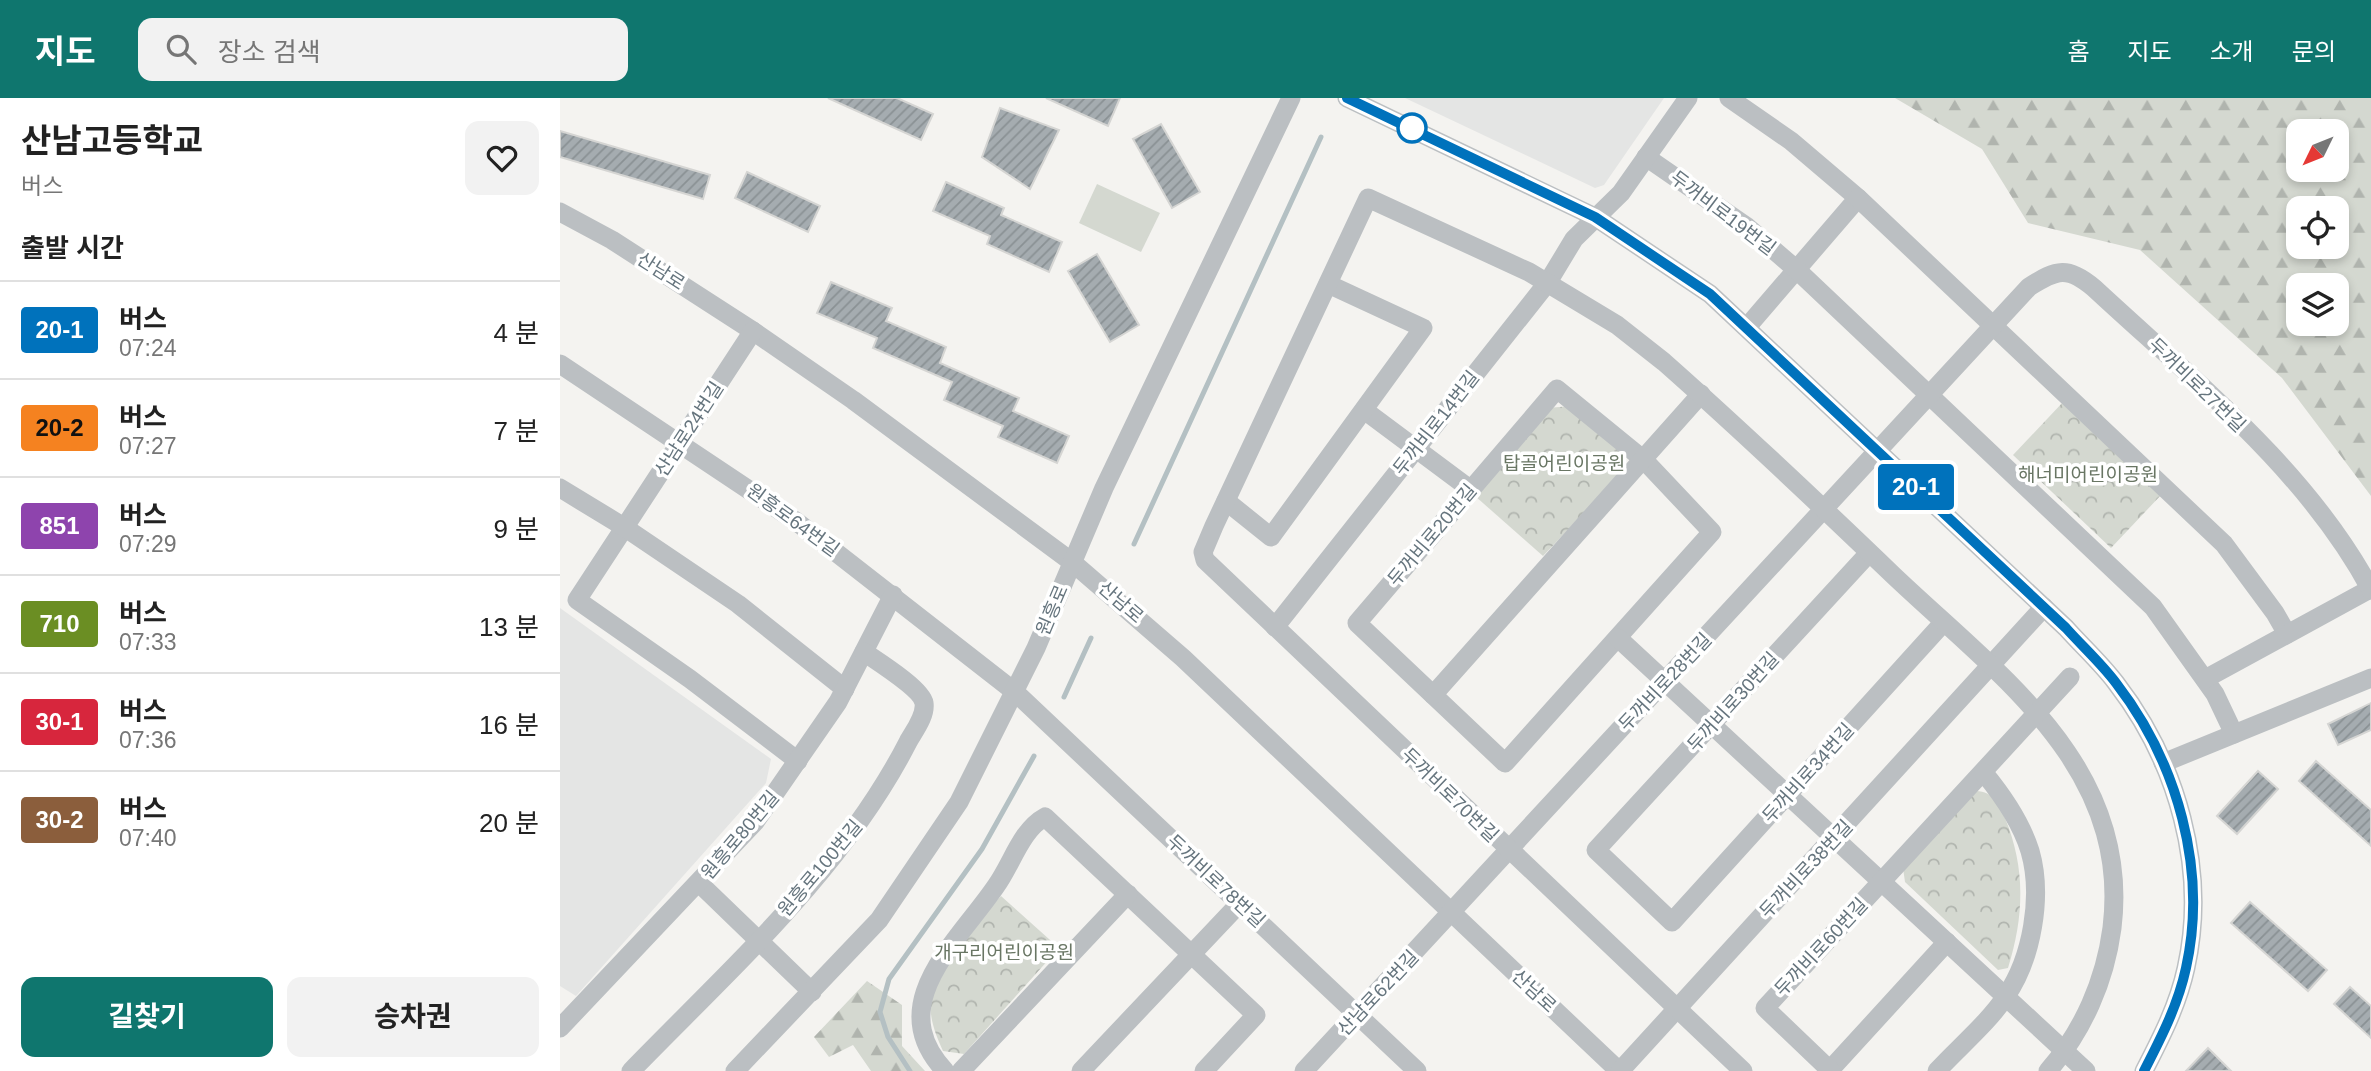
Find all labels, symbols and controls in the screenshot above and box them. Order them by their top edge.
search box [138,18,628,81]
icon: search [162,30,200,68]
text: 지도 [35,33,96,70]
text: 장소 검색 [218,37,321,67]
text: 홈 [2067,38,2089,65]
text: 지도 [2127,38,2172,65]
text: 소개 [2210,38,2254,65]
text: 문의 [2292,38,2336,65]
unlabelled marker [1397,113,1427,143]
north arrow [2286,119,2348,182]
map controls [2286,119,2349,336]
button: heart [465,121,539,195]
text: 산남고등학교 [21,122,203,159]
street label: 두꺼비로19번길 [1666,167,1780,259]
text: 버스 [21,173,63,199]
button: locate [2286,196,2349,259]
text: 출발 시간 [21,233,124,263]
street label: 산남로 [633,248,689,294]
button: layers [2286,273,2349,336]
text: 버스 [119,304,167,334]
text: 20-1 [35,316,84,343]
text: 4 분 [493,318,539,348]
street label: 두꺼비로27번길 [2144,334,2250,436]
text: 07:24 [119,335,177,361]
street label: 두꺼비로14번길 [1389,367,1483,479]
street label: 산남로24번길 [651,378,727,480]
text: 버스 [119,402,167,432]
text: 20-2 [35,414,84,441]
text: 7 분 [493,416,539,446]
text: 07:27 [119,433,177,459]
park label: 탑골어린이공원 [1503,453,1625,474]
line badge: 20-1 [1867,464,1965,510]
park label: 해너미어린이공원 [2018,464,2158,485]
text: 20-1 [1892,473,1940,500]
street label: 원흥로64번길 [743,480,843,560]
street label: 두꺼비로20번길 [1383,480,1481,590]
text: 버스 [119,500,167,530]
text: 851 [39,512,80,539]
text: 9 분 [493,514,539,544]
text: 07:29 [119,531,177,557]
street label: 산남로 [1094,577,1148,627]
street label: 원흥로 [1032,582,1072,638]
text: 버스 [119,598,167,628]
text: 710 [39,610,80,637]
text: 13 분 [479,612,539,642]
text: 07:33 [119,629,177,655]
street label: 두꺼비로28번길 [1614,629,1716,735]
street label: 두꺼비로30번길 [1683,648,1783,756]
text: 버스 [119,696,167,726]
text: 30-1 [35,708,84,735]
text: 16 분 [479,710,539,740]
street label: 두꺼비로34번길 [1758,719,1858,827]
text: 07:36 [119,727,177,753]
street label: 두꺼비로70번길 [1397,744,1503,846]
street label: 원흥로80번길 [697,787,783,883]
text: 버스 [119,794,167,824]
text: 30-2 [35,806,84,833]
text: 20 분 [479,808,539,838]
street label: 원흥로100번길 [774,816,866,920]
street label: 두꺼비로38번길 [1755,816,1857,922]
text: 07:40 [119,825,177,851]
street label: 두꺼비로78번길 [1163,830,1269,932]
street label: 두꺼비로60번길 [1770,894,1872,1000]
park label: 개구리어린이공원 [934,942,1074,963]
street label: 산남로62번길 [1333,946,1423,1040]
street label: 산남로 [1508,965,1560,1017]
button: 길찾기 [21,977,273,1057]
button: 승차권 [287,977,539,1057]

